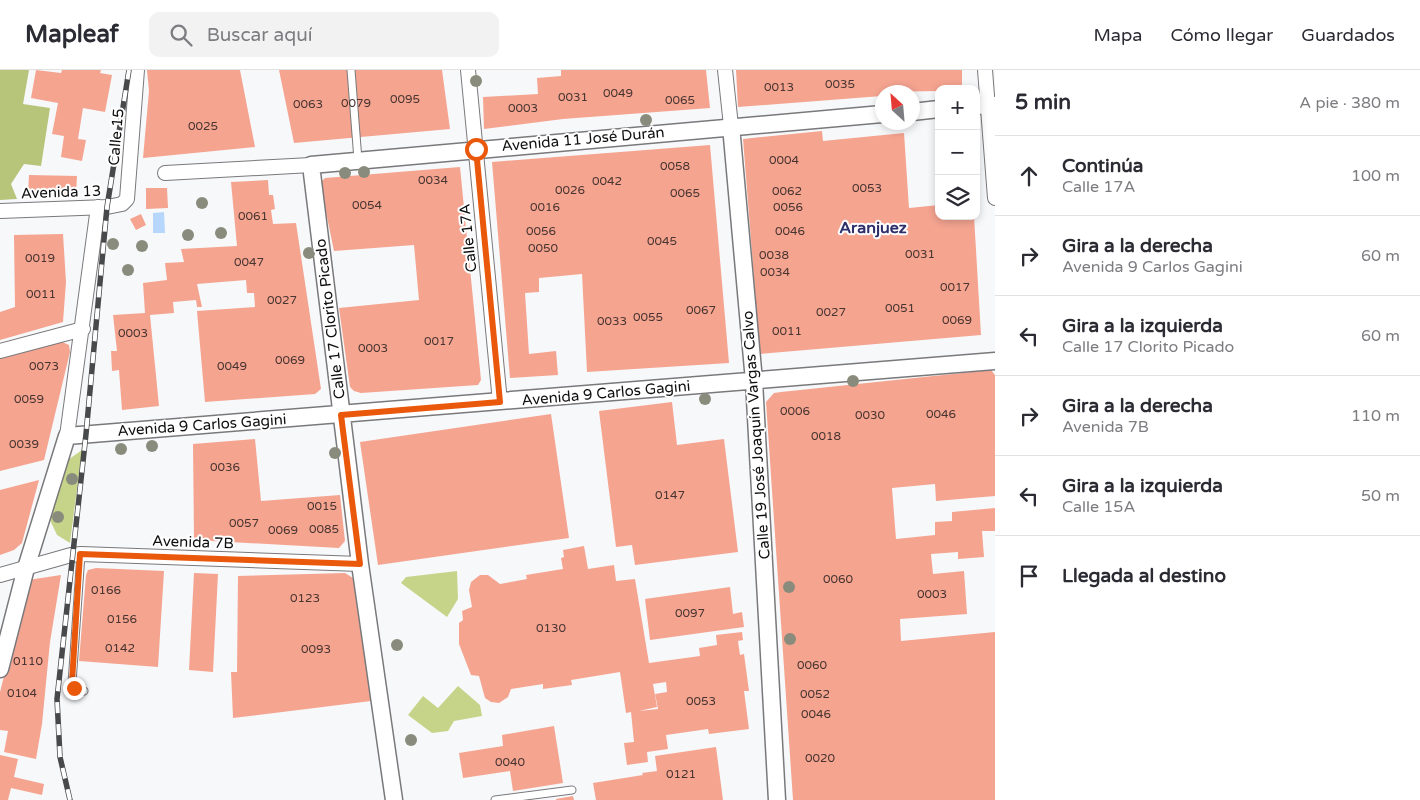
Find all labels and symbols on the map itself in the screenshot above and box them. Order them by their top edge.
house number: 0035 [825,77,855,91]
house number: 0013 [764,80,794,94]
north arrow [875,85,920,130]
house number: 0049 [603,86,633,100]
house number: 0031 [558,90,588,104]
house number: 0095 [390,92,420,106]
house number: 0065 [665,93,695,107]
house number: 0079 [341,96,371,110]
house number: 0063 [293,97,323,111]
house number: 0003 [508,101,538,115]
street label: Calle 15 [105,108,127,166]
house number: 0025 [188,119,218,133]
street label: Avenida 11 José Durán [501,123,665,155]
route start [465,138,488,161]
house number: 0004 [769,153,800,167]
house number: 0058 [660,159,690,173]
house number: 0034 [418,173,449,187]
house number: 0042 [592,174,622,188]
house number: 0053 [852,181,882,195]
street label: Avenida 13 [20,182,102,202]
house number: 0026 [555,183,585,197]
house number: 0062 [772,184,802,198]
house number: 0065 [670,186,700,200]
house number: 0054 [352,198,383,212]
house number: 0016 [530,200,560,214]
house number: 0056 [773,200,803,214]
street label: Calle 17A [455,203,481,273]
house number: 0061 [238,209,268,223]
district label: Aranjuez [839,218,907,238]
house number: 0056 [526,224,556,238]
house number: 0046 [775,224,805,238]
house number: 0045 [647,234,677,248]
street label: Calle 17 Clorito Picado [311,238,349,400]
house number: 0050 [528,241,559,255]
house number: 0031 [905,247,935,261]
house number: 0038 [759,248,789,262]
house number: 0019 [25,251,55,265]
house number: 0047 [234,255,264,269]
house number: 0034 [760,265,791,279]
house number: 0017 [940,280,970,294]
house number: 0011 [26,287,56,301]
house number: 0027 [267,293,297,307]
house number: 0051 [885,301,915,315]
house number: 0067 [686,303,716,317]
house number: 0027 [816,305,846,319]
house number: 0055 [633,310,663,324]
street label: Calle 19 José Joaquín Vargas Calvo [738,310,774,560]
house number: 0069 [942,313,972,327]
house number: 0033 [597,314,627,328]
house number: 0011 [772,324,802,338]
house number: 0003 [118,326,148,340]
house number: 0017 [424,334,454,348]
house number: 0003 [358,341,388,355]
house number: 0069 [275,353,305,367]
house number: 0073 [29,359,59,373]
house number: 0049 [217,359,247,373]
street label: Avenida 9 Carlos Gagini [521,377,691,409]
house number: 0059 [14,392,44,406]
house number: 0006 [780,404,810,418]
house number: 0046 [926,407,956,421]
house number: 0030 [855,408,886,422]
street label: Avenida 9 Carlos Gagini [117,410,287,440]
house number: 0018 [811,429,841,443]
house number: 0039 [9,437,39,451]
house number: 0036 [210,460,240,474]
house number: 0147 [655,488,685,502]
house number: 0015 [307,499,337,513]
house number: 0057 [229,516,259,530]
house number: 0085 [309,522,339,536]
house number: 0069 [268,523,298,537]
street label: Avenida 7B [152,532,234,552]
house number: 0060 [823,572,854,586]
house number: 0166 [91,583,121,597]
house number: 0003 [917,587,947,601]
house number: 0123 [290,591,320,605]
house number: 0097 [675,606,705,620]
house number: 0156 [107,612,137,626]
house number: 0130 [536,621,567,635]
house number: 0142 [105,641,135,655]
house number: 0093 [301,642,331,656]
house number: 0110 [13,654,44,668]
house number: 0060 [797,658,828,672]
route end [63,677,86,700]
house number: 0104 [7,686,38,700]
house number: 0052 [800,687,830,701]
house number: 0053 [686,694,716,708]
house number: 0046 [801,707,831,721]
house number: 0020 [805,751,836,765]
house number: 0040 [495,755,526,769]
house number: 0121 [666,767,696,781]

